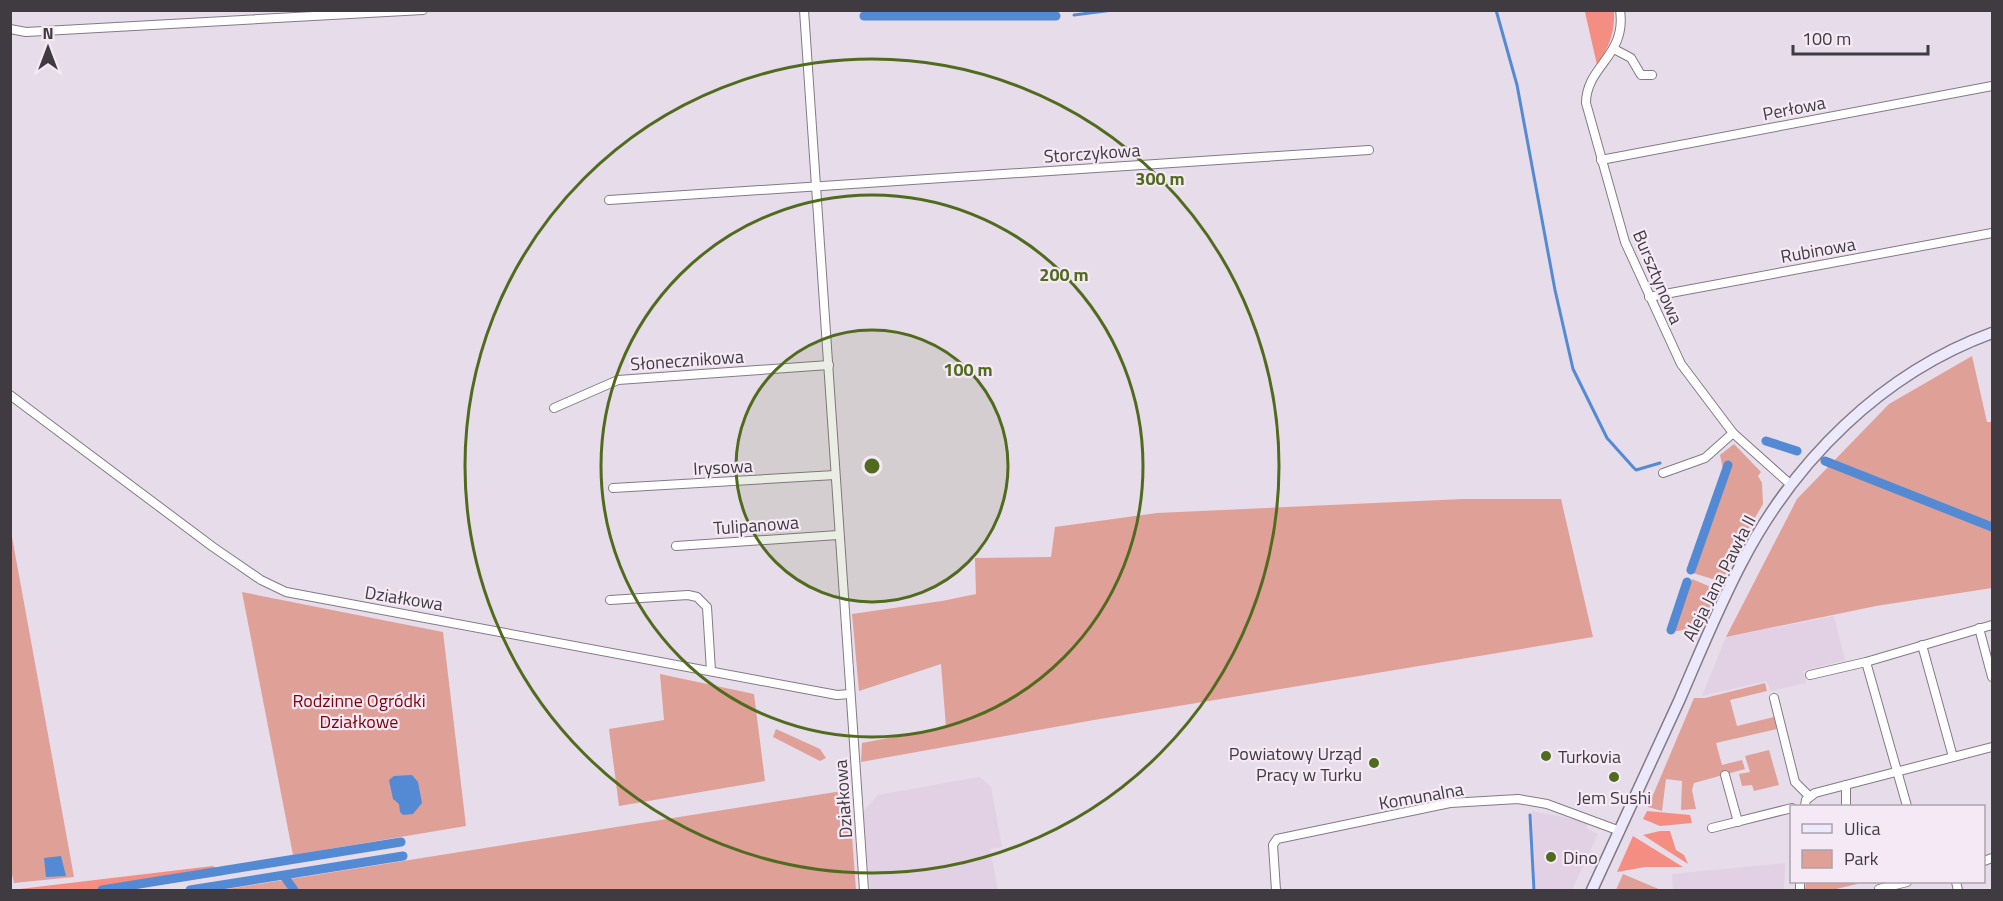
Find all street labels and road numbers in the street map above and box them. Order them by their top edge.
street label: Perłowa [1760,89,1828,127]
street label: Storczykowa [1043,136,1141,170]
street label: Bursztynowa [1626,226,1690,328]
street label: Rubinowa [1778,230,1858,270]
street label: Słonecznikowa [629,343,745,377]
street label: Irysowa [693,452,753,482]
street label: Tulipanowa [712,509,800,541]
street label: Aleja Jana Pawła II [1676,510,1762,646]
street label: Działkowa [363,579,445,617]
street label: Działkowa [827,759,859,839]
street label: Komunalna [1377,775,1465,817]

